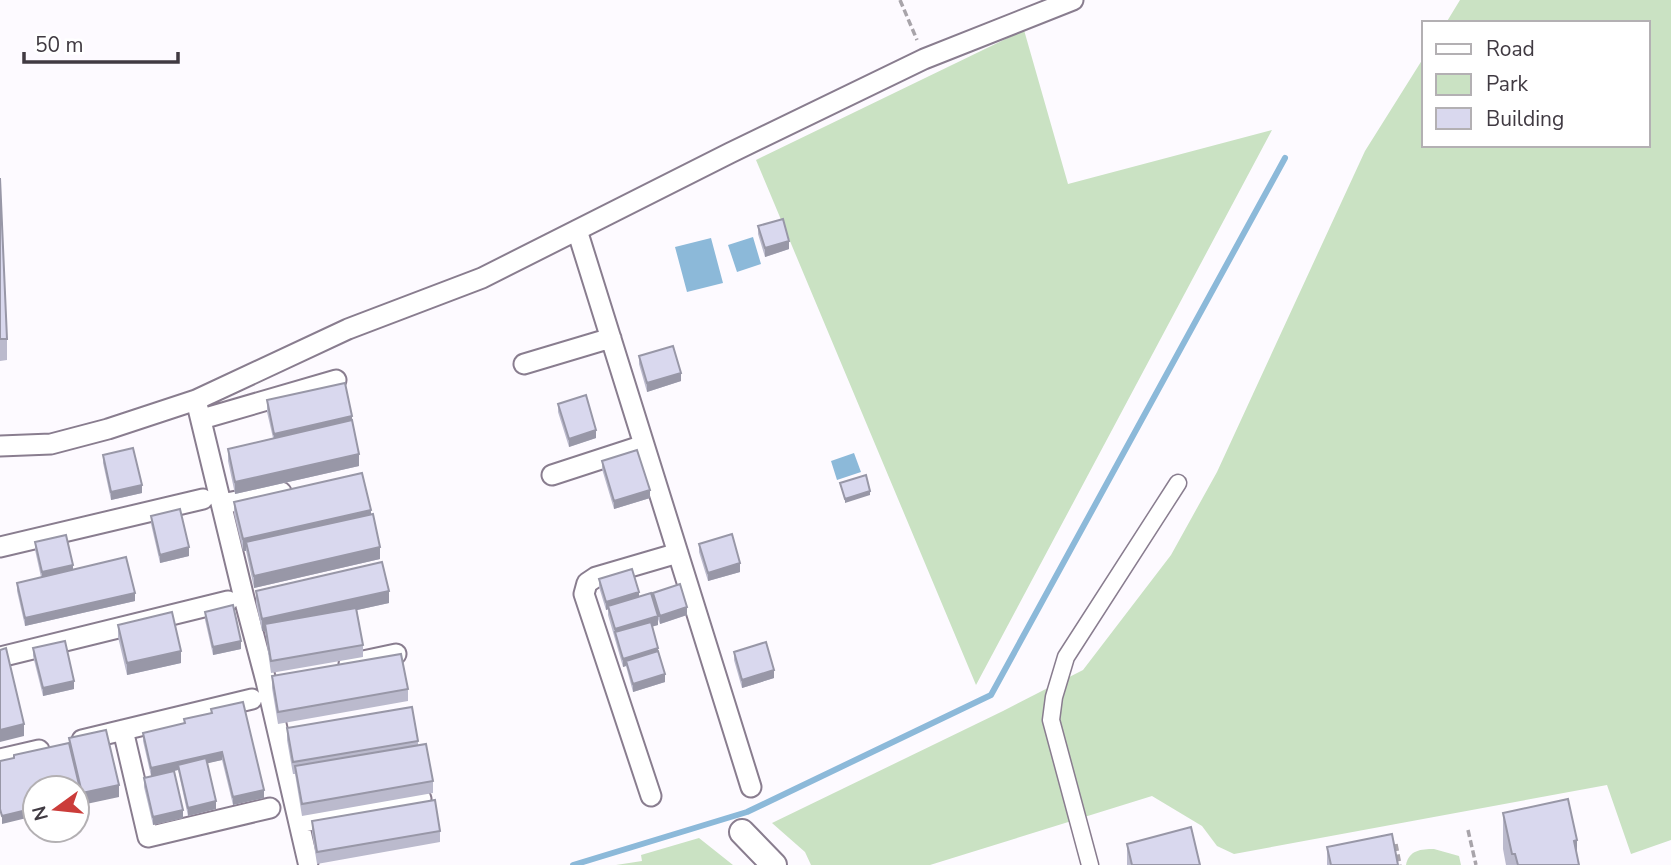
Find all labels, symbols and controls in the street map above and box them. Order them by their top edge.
scale bar [24,21,178,65]
legend [1422,21,1650,147]
text: 50 m [35,31,84,59]
text: Road [1486,35,1535,63]
text: Park [1486,70,1528,98]
text: Building [1486,105,1564,133]
north arrow [21,774,91,844]
text: N [26,803,55,823]

